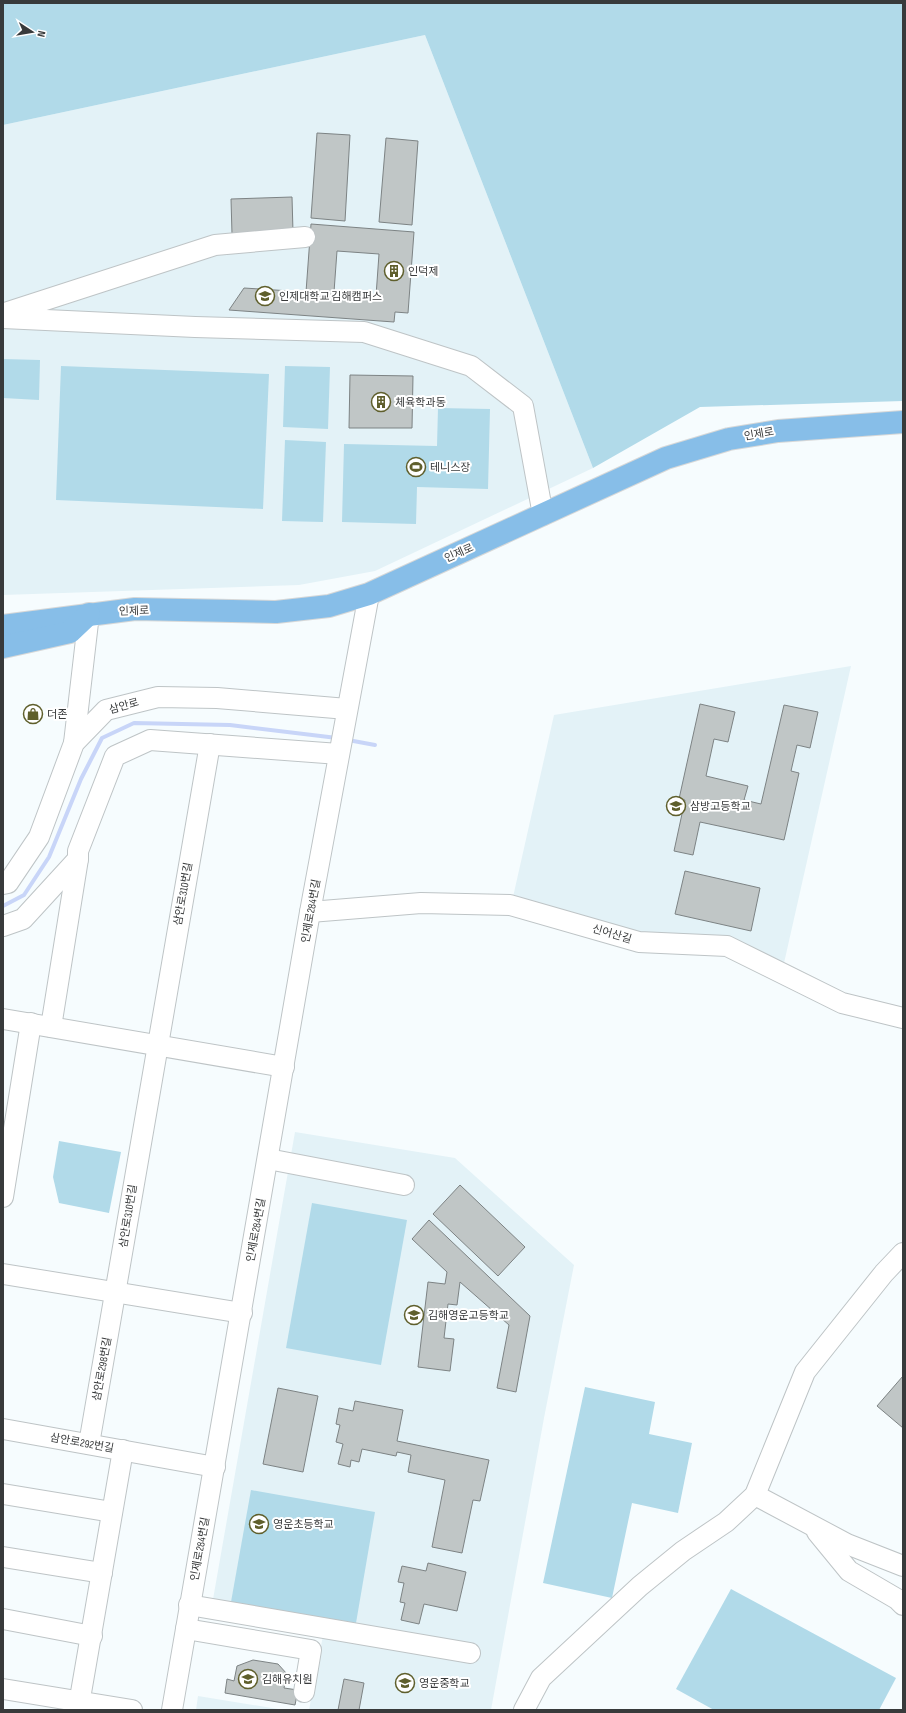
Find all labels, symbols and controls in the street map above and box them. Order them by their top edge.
north arrow [12,12,52,52]
text: N [34,30,48,38]
building icon: 인덕제 [383,260,405,282]
place label: 인덕제 [408,265,438,278]
school or university icon: 인제대학교 김해캠퍼스 [254,285,276,307]
place label: 인제대학교 김해캠퍼스 [279,290,382,303]
building icon: 체육학과동 [370,391,392,413]
place label: 체육학과동 [395,396,446,409]
street label: 인제로 [743,425,775,443]
sports icon: 테니스장 [405,456,427,478]
place label: 테니스장 [430,461,470,474]
street label: 인제로 [442,541,476,565]
street label: 인제로 [119,604,149,618]
street label: 삼안로 [108,696,140,716]
shop icon: 더존 [22,703,44,725]
place label: 더존 [47,708,67,721]
school or university icon: 삼방고등학교 [665,795,687,817]
place label: 삼방고등학교 [690,800,751,813]
street label: 삼안로310번길 [171,861,195,927]
street label: 인제로284번길 [299,878,323,944]
street label: 신어산길 [591,922,633,946]
street label: 삼안로310번길 [117,1183,139,1249]
street label: 인제로284번길 [244,1197,268,1263]
school or university icon: 김해영운고등학교 [403,1304,425,1326]
place label: 김해영운고등학교 [428,1309,509,1322]
street label: 삼안로298번길 [90,1336,114,1402]
street label: 삼안로292번길 [49,1431,115,1455]
school or university icon: 영운초등학교 [248,1513,270,1535]
street label: 인제로284번길 [188,1516,212,1582]
place label: 영운초등학교 [273,1518,334,1531]
school or university icon: 김해유치원 [237,1668,259,1690]
school or university icon: 영운중학교 [394,1672,416,1694]
place label: 김해유치원 [262,1673,313,1686]
place label: 영운중학교 [419,1677,470,1690]

